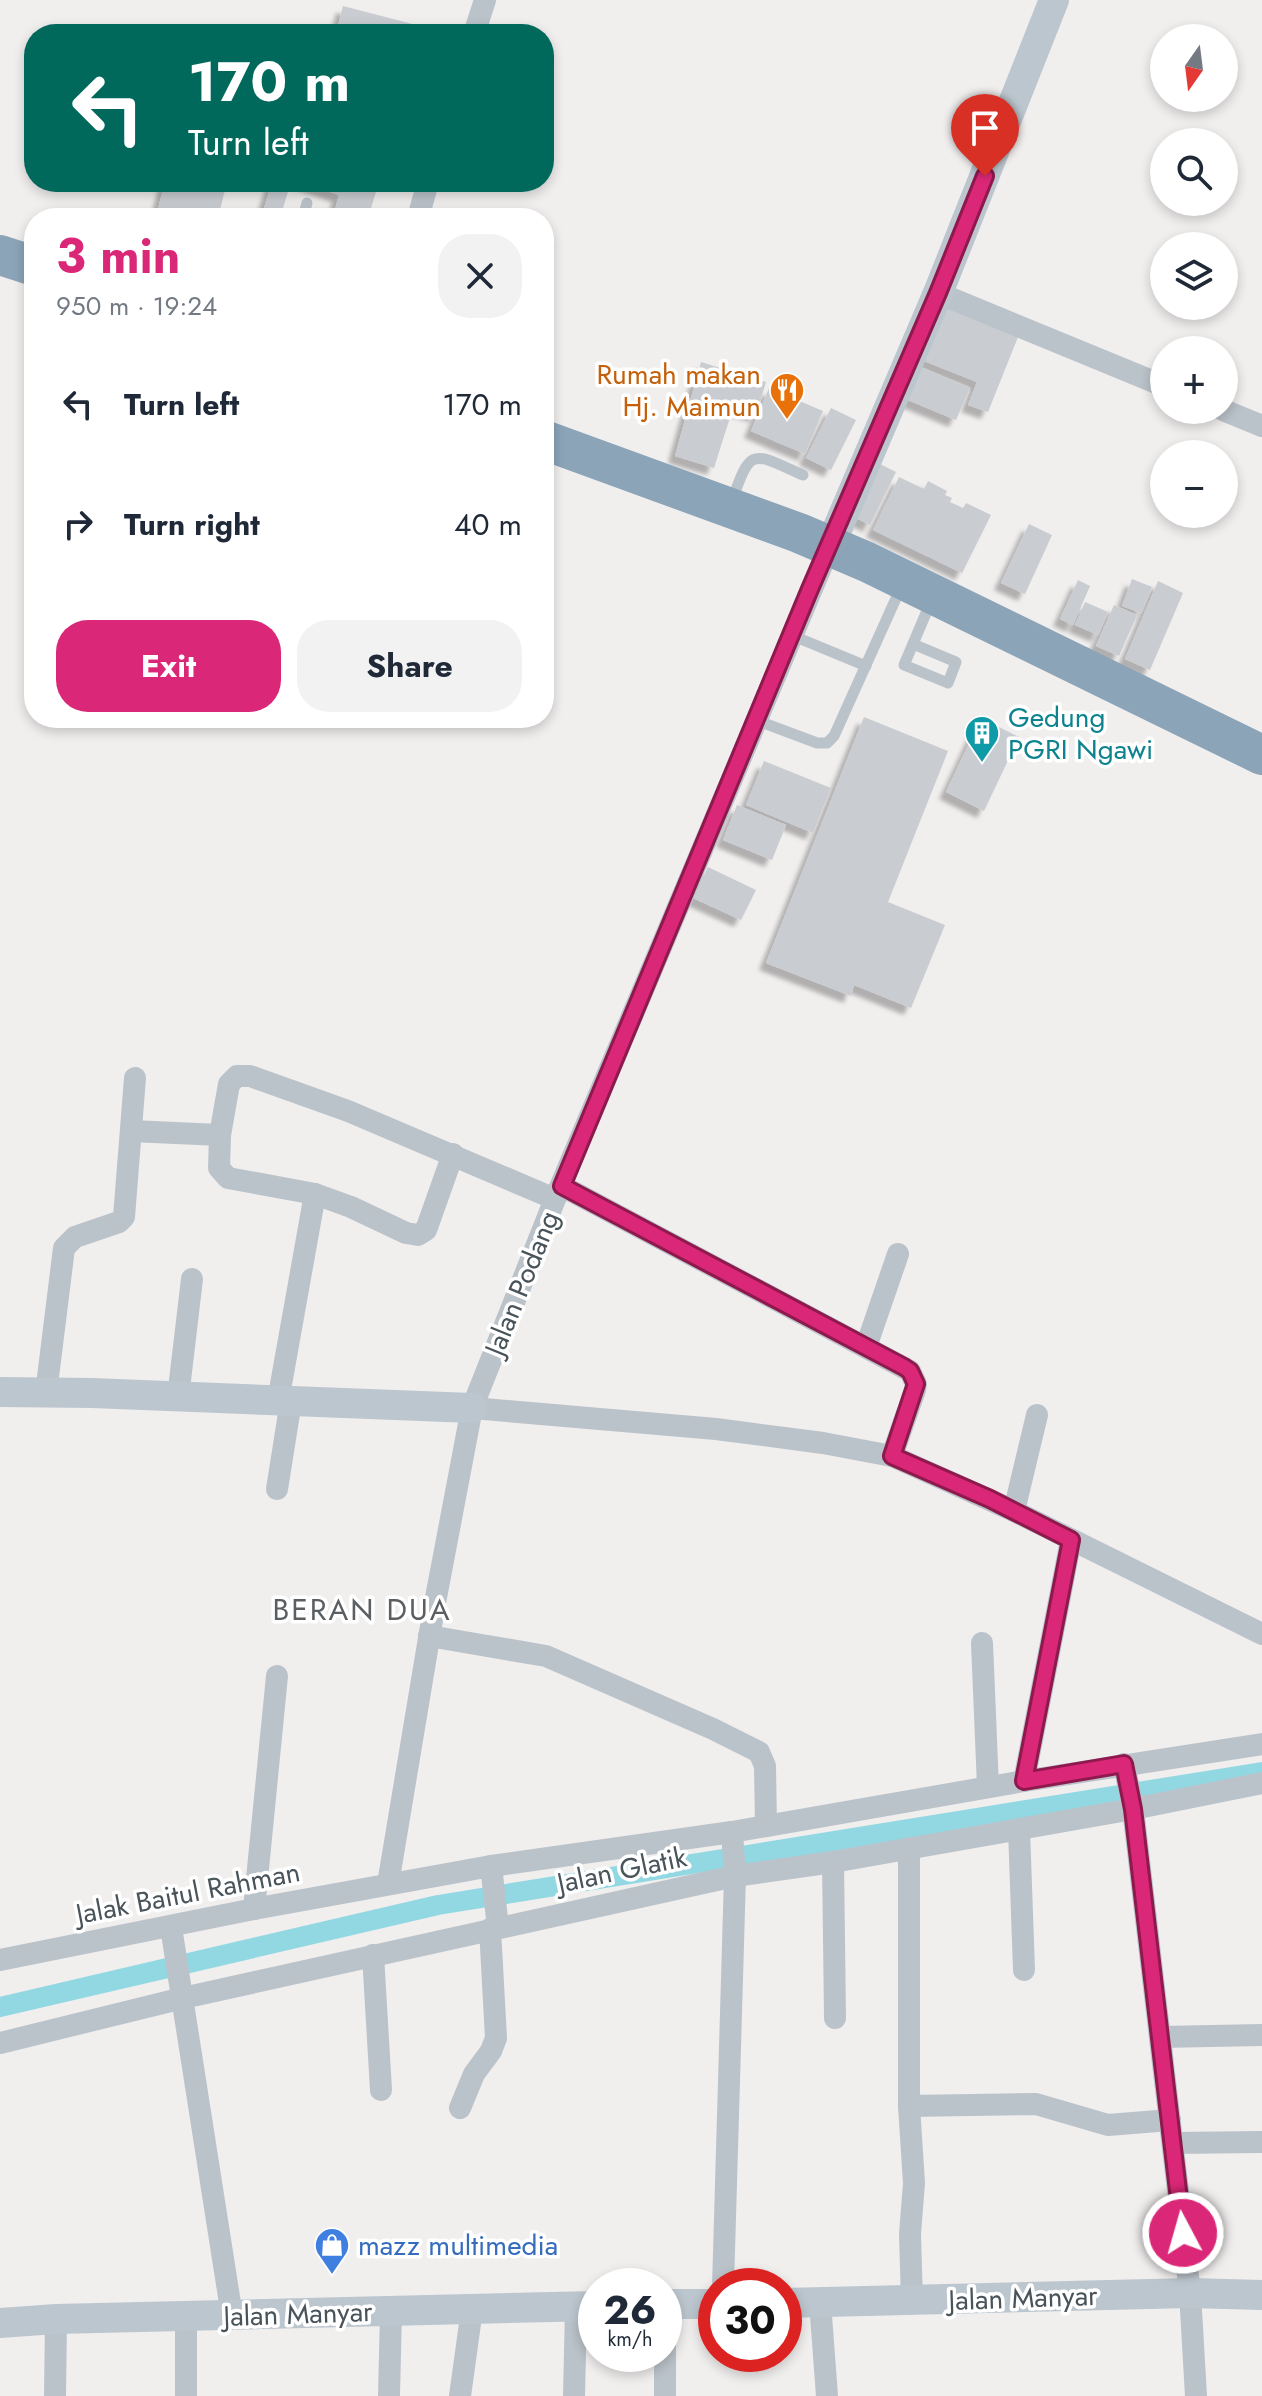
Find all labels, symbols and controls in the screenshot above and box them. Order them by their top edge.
north arrow [1150,24,1238,112]
map controls [1150,24,1238,528]
text: 170 m [188,41,350,122]
icon: left [56,56,160,160]
pin [951,94,1019,176]
icon: arrive [963,106,1007,150]
text: Turn left [188,116,309,168]
button: search [1150,128,1238,216]
text: 3 min [56,222,180,291]
button: layers [1150,232,1238,320]
button: close [438,234,522,318]
text: 950 m · 19:24 [56,287,217,325]
button: + [1150,336,1238,424]
place label: Rumah makan Hj. Maimun [596,354,761,427]
restaurant icon: Rumah makan Hj. Maimun [768,371,806,421]
icon: left [56,382,100,426]
text: Turn left [124,383,239,426]
text: 170 m [442,383,522,426]
button: − [1150,440,1238,528]
icon: right [56,502,100,546]
text: Turn right [124,503,260,546]
text: 40 m [454,503,522,546]
button: Exit [56,620,281,712]
button: Share [297,620,522,712]
place label: Gedung PGRI Ngawi [1008,697,1153,770]
building icon: Gedung PGRI Ngawi [963,714,1001,764]
street label: Jalan Podang [473,1204,570,1365]
district label: BERAN DUA [272,1588,452,1631]
street label: Jalan Glatik [550,1836,691,1905]
street label: Jalak Baitul Rahman [69,1851,303,1936]
position arrow [1141,2191,1225,2275]
place label: mazz multimedia [358,2225,558,2266]
shop icon: mazz multimedia [313,2226,351,2276]
speed limit sign: 30 [698,2268,802,2372]
street label: Jalan Manyar [944,2275,1099,2321]
text: 26 [604,2281,657,2339]
street label: Jalan Manyar [219,2291,374,2337]
text: km/h [607,2325,653,2354]

